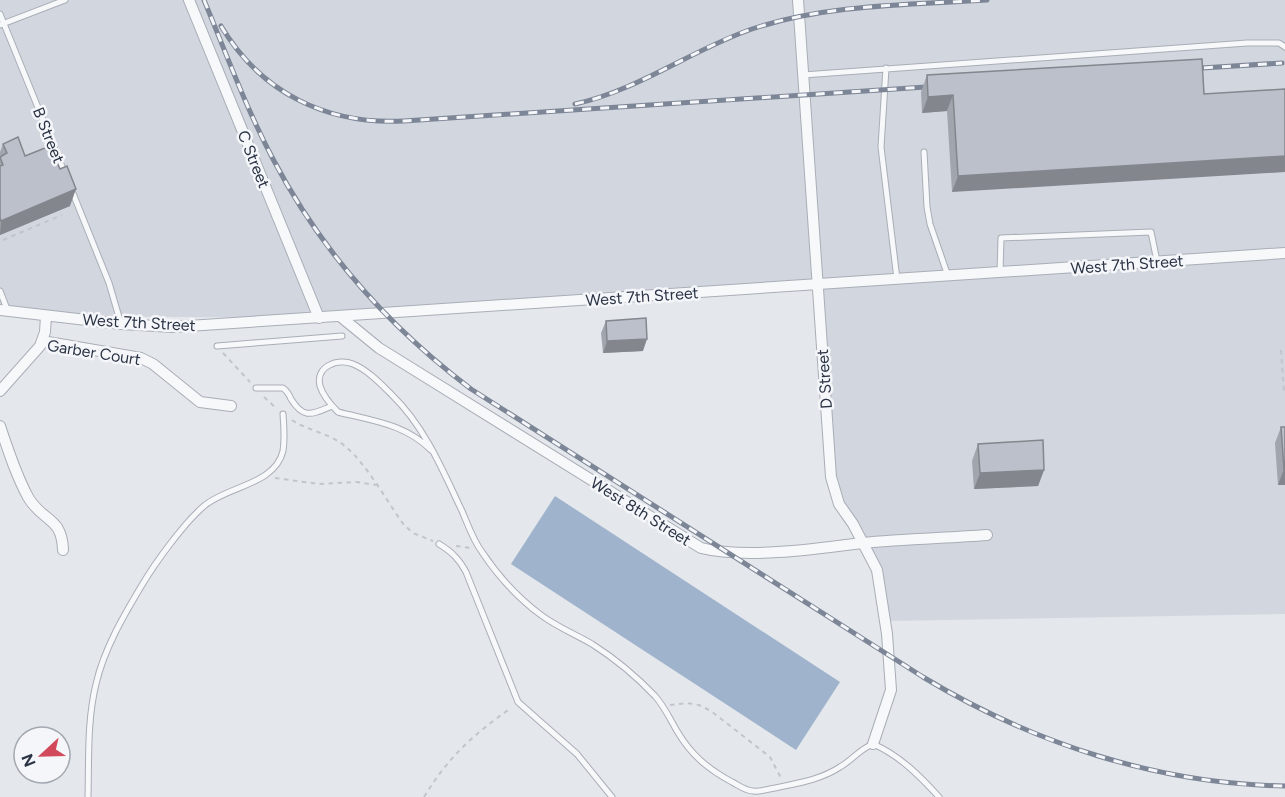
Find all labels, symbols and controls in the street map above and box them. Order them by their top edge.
street label: B Street [29,104,68,166]
street label: C Street [233,128,274,191]
street label: West 7th Street [1070,251,1184,278]
street label: West 7th Street [585,283,699,310]
street label: West 7th Street [82,310,196,335]
street label: Garber Court [46,336,142,369]
street label: D Street [813,348,836,409]
street label: West 8th Street [587,473,694,550]
north arrow [12,725,72,785]
text: N [17,751,40,770]

